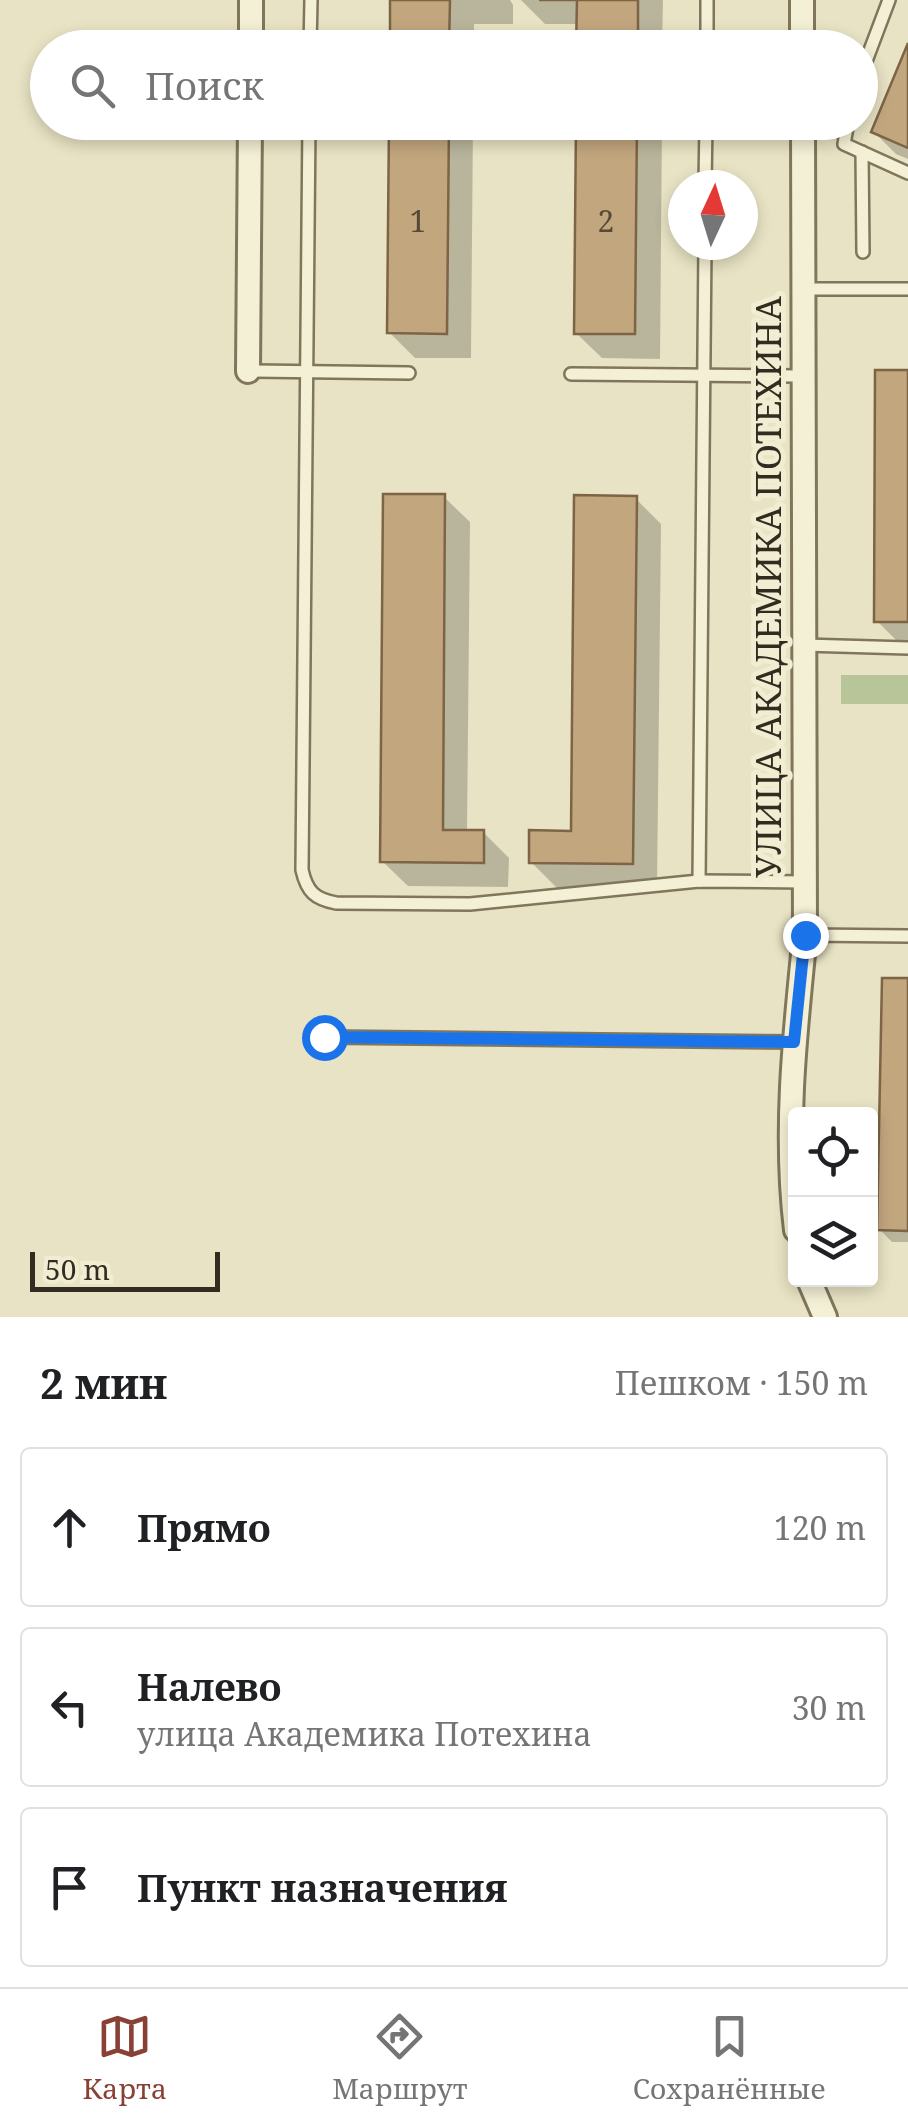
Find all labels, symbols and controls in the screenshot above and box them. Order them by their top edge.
search box [30,30,878,140]
icon: search [65,58,120,113]
text: Поиск [145,59,264,111]
north arrow [668,170,758,260]
house number: 1 [410,200,426,241]
house number: 2 [598,200,614,241]
street label: УЛИЦА АКАДЕМИКА ПОТЕХИНА [744,296,791,878]
route end [783,913,829,959]
route start [302,1015,348,1061]
map controls [788,1107,878,1287]
button: locate [788,1107,878,1197]
button: layers [788,1197,878,1287]
scale bar [30,1247,220,1292]
text: 50 m [45,1250,110,1288]
text: 2 мин [40,1354,167,1411]
text: Пешком · 150 m [615,1361,868,1404]
icon: ahead [42,1500,97,1555]
text: Прямо [137,1501,271,1553]
text: 120 m [774,1506,866,1549]
text: Налево [137,1660,282,1712]
icon: left [42,1680,97,1735]
text: 30 m [792,1686,866,1729]
text: улица Академика Потехина [137,1712,592,1755]
icon: arrive [42,1860,97,1915]
text: Пункт назначения [137,1861,507,1913]
tab: Карта [83,2009,167,2107]
tab: Маршрут [332,2009,468,2107]
tab: Сохранённые [633,2009,825,2107]

